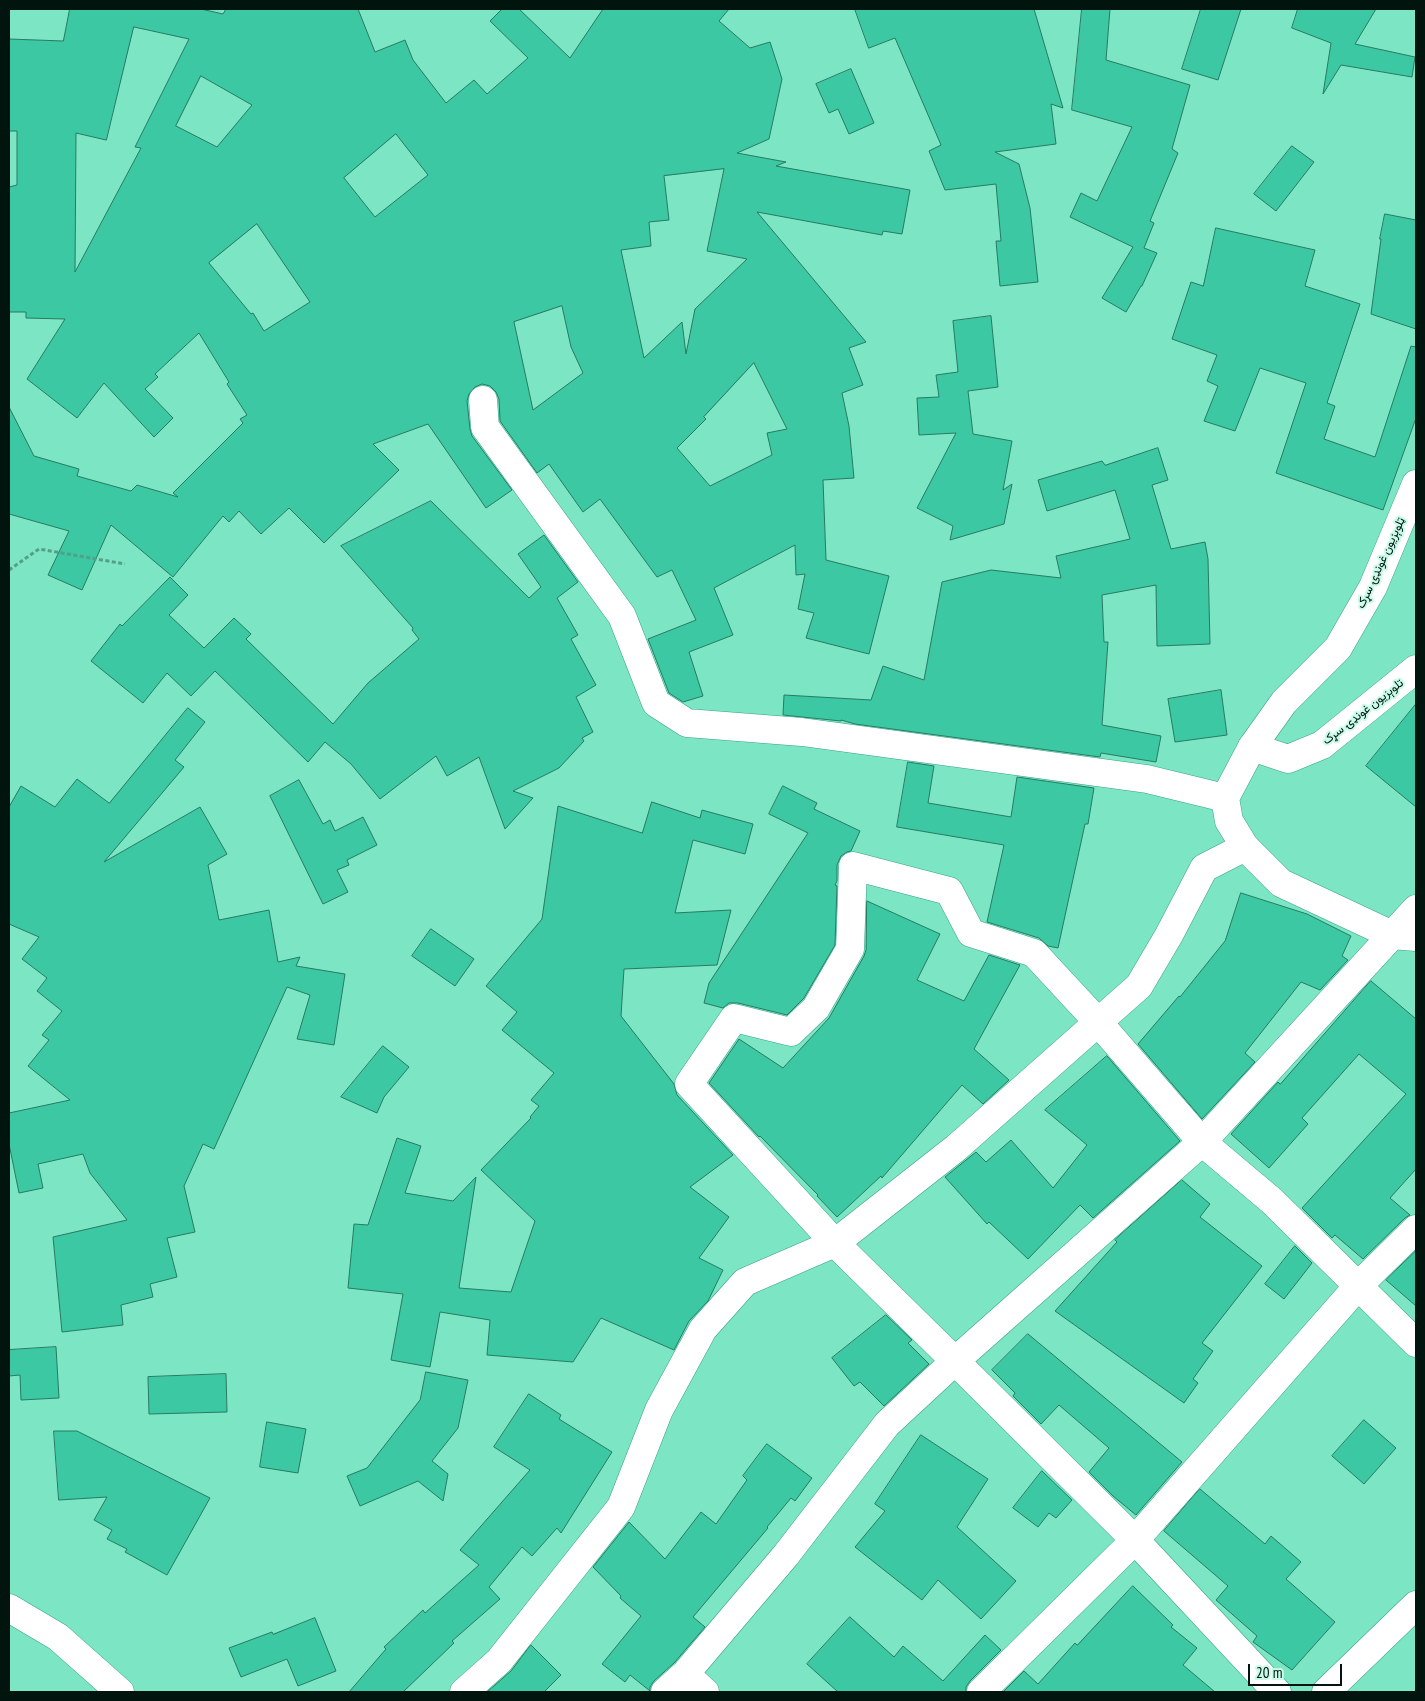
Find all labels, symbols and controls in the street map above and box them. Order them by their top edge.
street label: ټلوېزيون غونډۍ سړک [1354,515,1408,611]
street label: تلوېزيون غونډۍ سړک [1320,676,1406,748]
scale bar [1250,1654,1344,1686]
text: 20 m [1256,1663,1282,1682]

